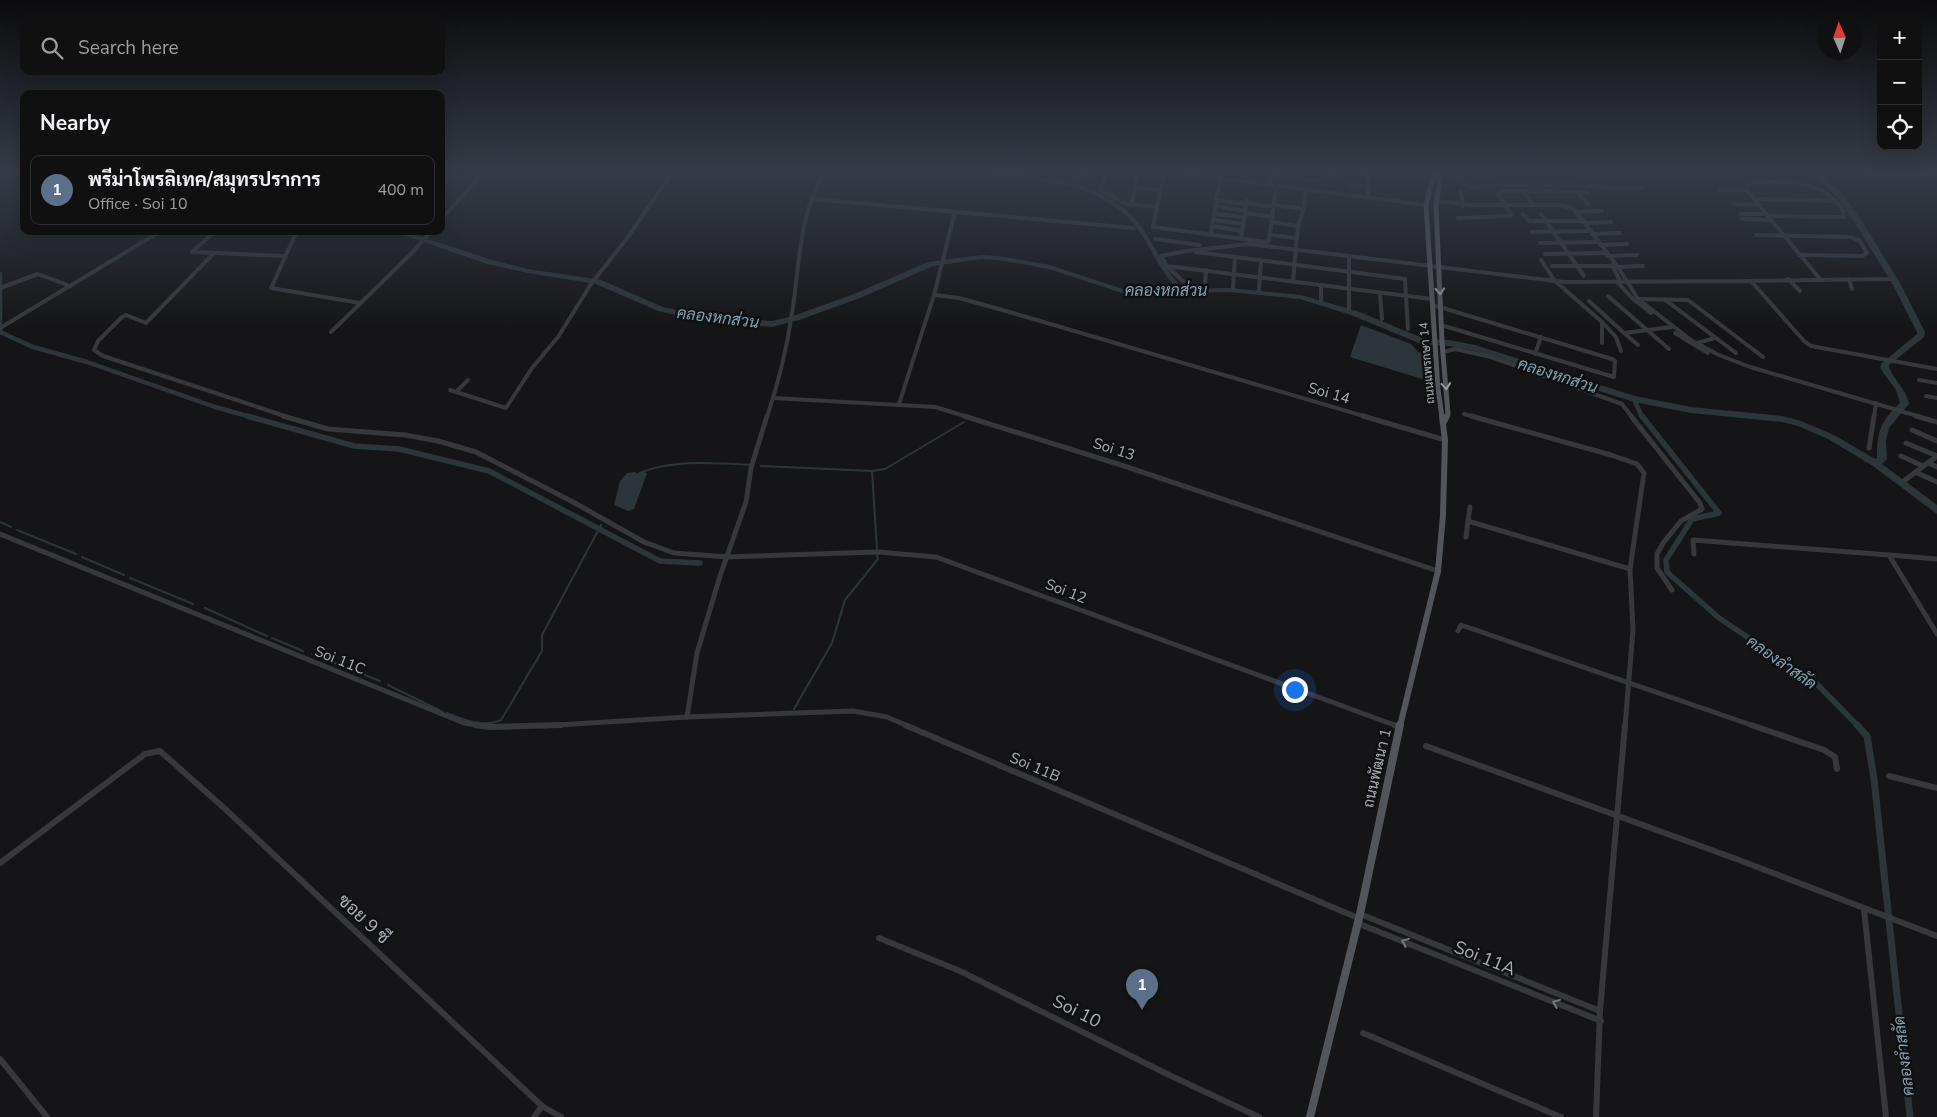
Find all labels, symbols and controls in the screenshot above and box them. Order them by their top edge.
north arrow [1817,15,1862,60]
map controls [1877,15,1922,150]
button: + [1877,15,1922,60]
search box [20,20,445,75]
icon: search [38,34,66,62]
text: Search here [78,35,179,61]
button: − [1877,60,1922,105]
button: locate [1877,105,1922,150]
text: Nearby [40,109,110,137]
text: พรีม่าโพรลิเทค/สมุทรปราการ [88,167,321,193]
text: 1 [52,179,62,201]
text: 400 m [377,179,424,201]
text: Office · Soi 10 [88,193,188,215]
water label: คลองหกส่วน [1125,280,1207,302]
one-way arrow [1434,287,1445,295]
water label: คลองหกส่วน [676,302,760,334]
street label: ถนนแพรกษา 14 [1415,321,1439,405]
water label: คลองหกส่วน [1515,353,1600,399]
street label: Soi 14 [1306,377,1352,409]
one-way arrow [1440,382,1451,390]
street label: Soi 13 [1091,433,1137,465]
street label: Soi 12 [1042,574,1090,608]
water label: คลองลำสลัด [1742,631,1821,695]
street label: Soi 11C [312,641,368,679]
your location [1282,677,1308,703]
street label: ถนนพัฒนา 1 [1358,726,1396,810]
street label: Soi 11B [1007,747,1063,787]
street label: ซอย 9 ซี [333,888,396,949]
street label: Soi 11A [1451,935,1519,981]
one-way arrow [1402,938,1410,948]
pin: 1 [1126,969,1158,1010]
street label: Soi 10 [1049,989,1105,1033]
one-way arrow [1552,998,1561,1009]
water label: คลองลำสลัด [1888,1015,1920,1097]

